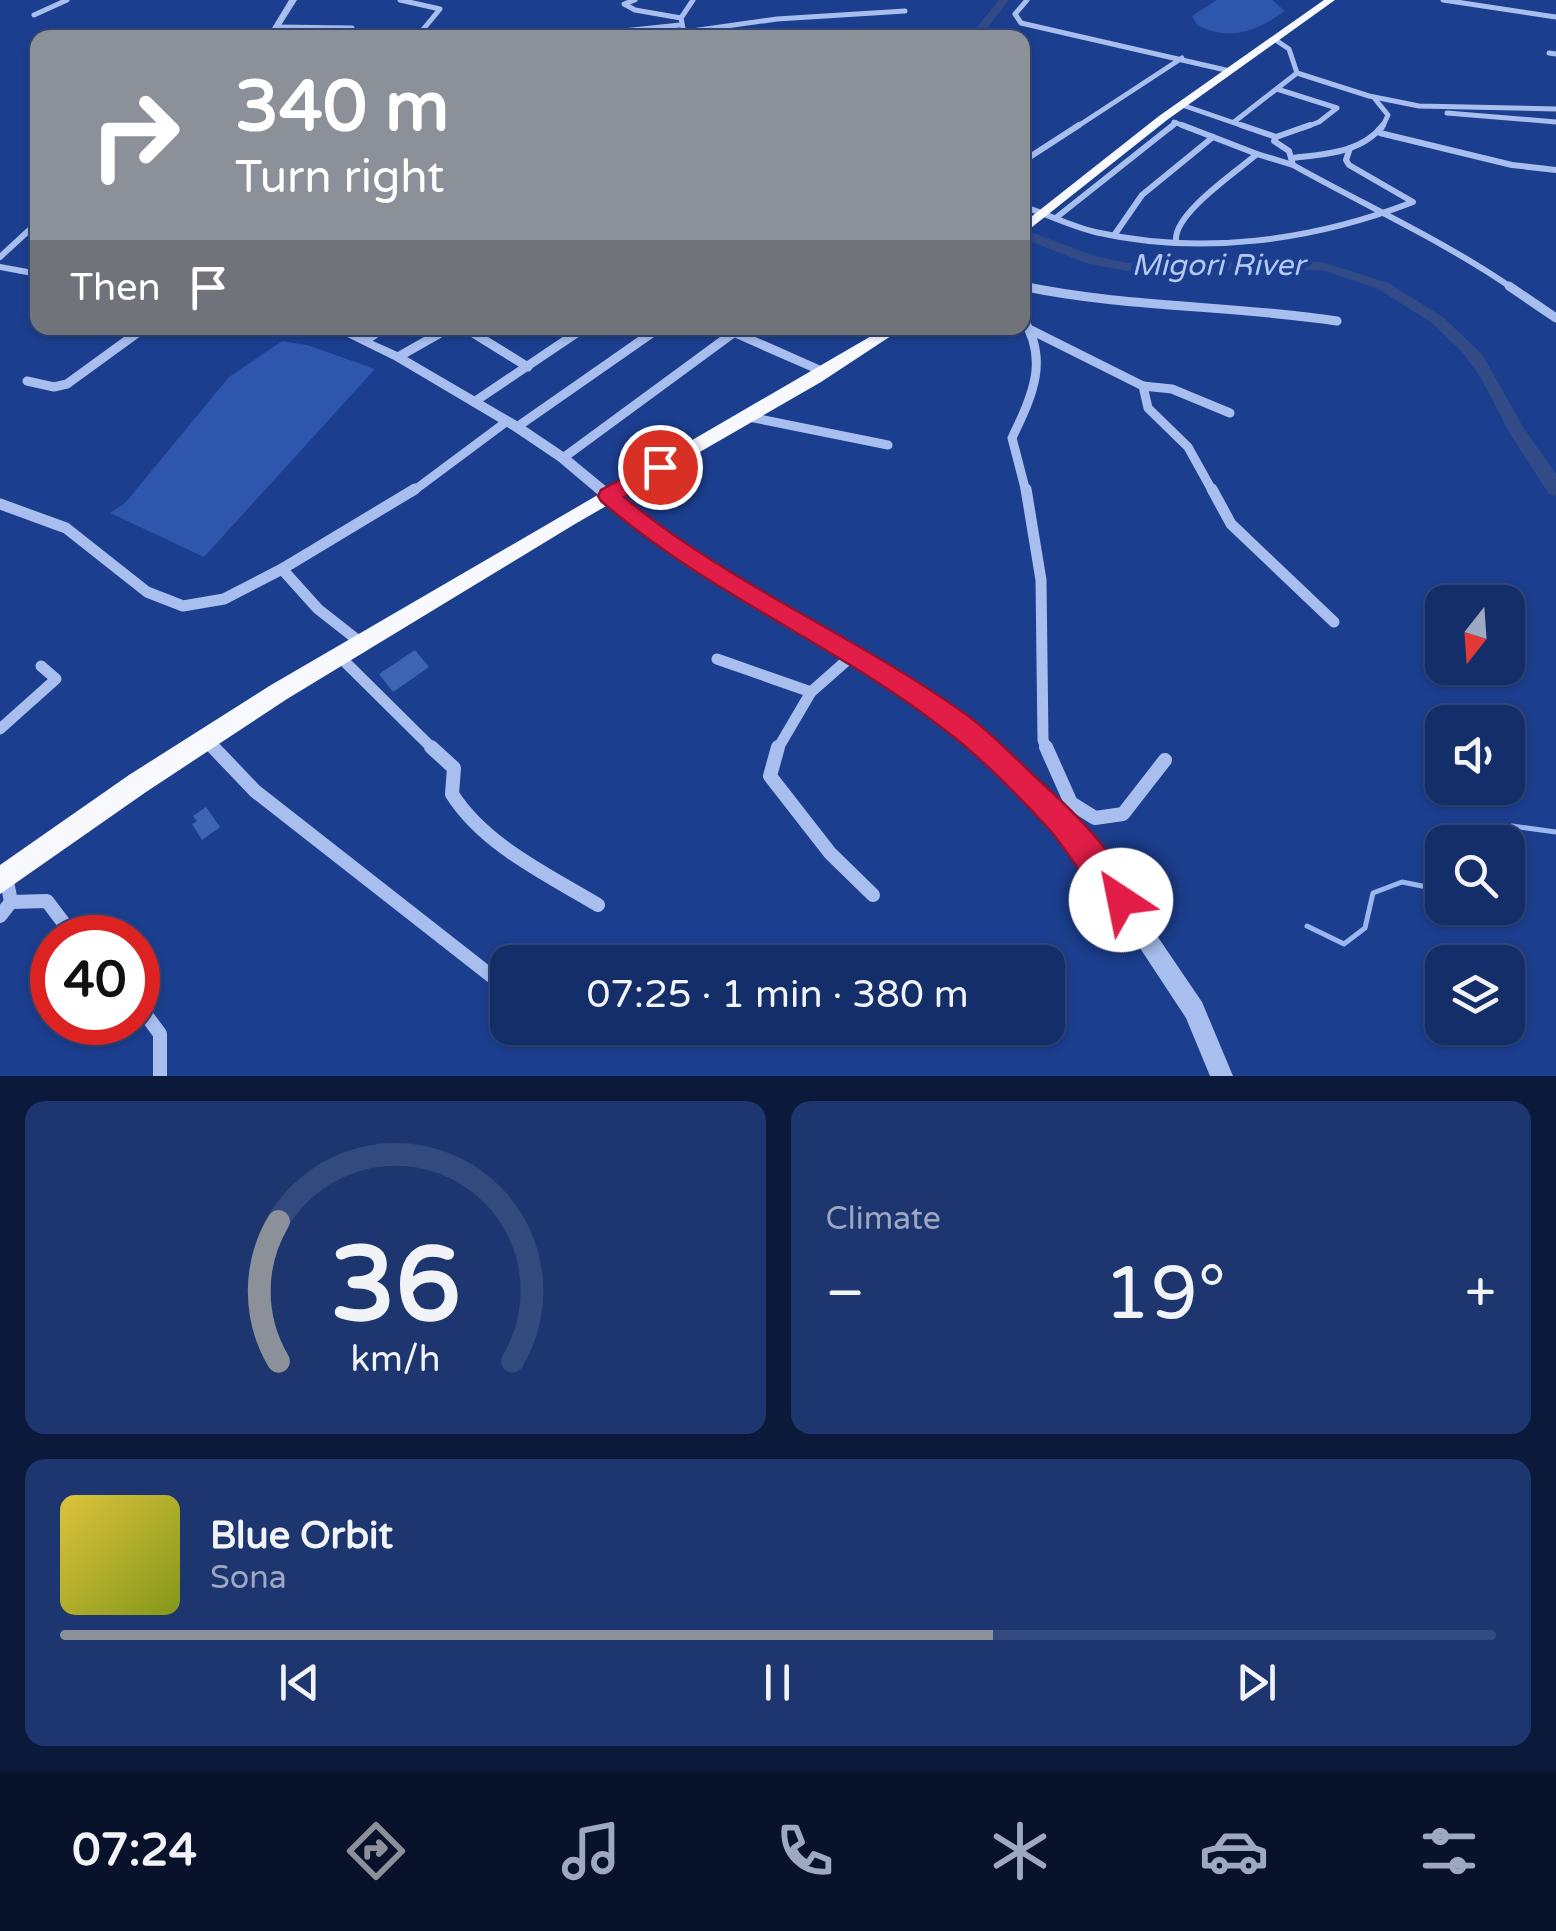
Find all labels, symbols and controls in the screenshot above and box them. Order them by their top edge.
text: 340 m [235,66,449,150]
icon: right [70,70,200,200]
text: Turn right [235,151,444,205]
water label: Migori River [1131,247,1308,284]
icon: arrive [181,260,236,315]
text: Then [70,265,161,311]
pin [618,425,703,510]
icon: arrive [633,440,688,495]
north arrow [1425,585,1525,685]
map controls [1425,585,1525,1045]
button: sound [1425,705,1525,805]
button: search [1425,825,1525,925]
position arrow [1069,848,1173,952]
speed limit sign: 40 [30,915,160,1045]
button: layers [1425,945,1525,1045]
text: 07:25 · 1 min · 380 m [586,972,969,1018]
text: Climate [826,1200,941,1238]
text: 36 [330,1224,461,1349]
text: 19° [1104,1249,1226,1339]
text: − [826,1261,865,1327]
text: + [1465,1261,1496,1327]
text: km/h [350,1338,440,1381]
text: Blue Orbit [210,1513,393,1559]
text: Sona [210,1559,287,1597]
icon: previous [272,1655,327,1710]
icon: pause [750,1655,805,1710]
icon: next [1229,1655,1284,1710]
icon: directions [341,1816,411,1886]
icon: music [556,1816,626,1886]
icon: phone [770,1816,840,1886]
icon: climate [985,1816,1055,1886]
icon: car [1199,1816,1269,1886]
icon: filters [1414,1816,1484,1886]
text: 07:24 [72,1824,197,1878]

